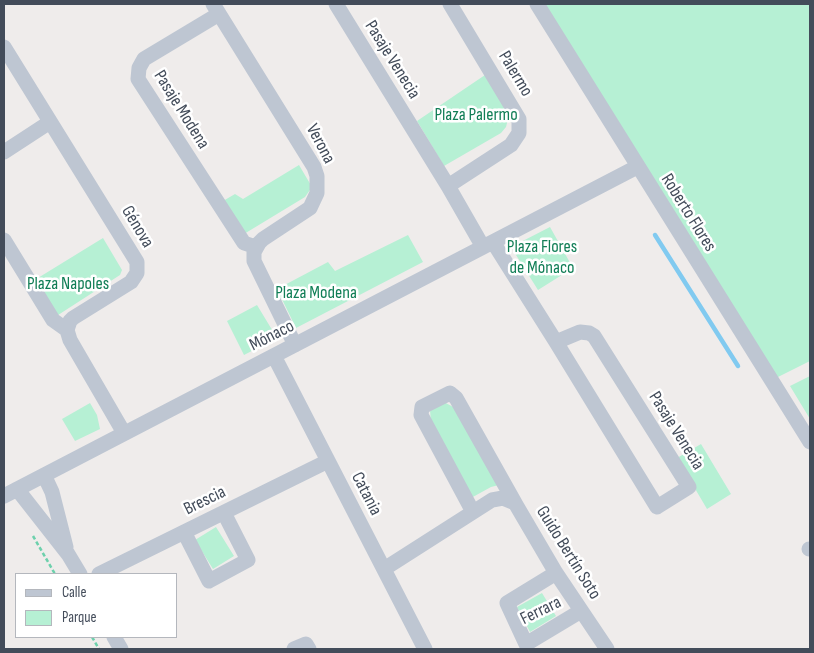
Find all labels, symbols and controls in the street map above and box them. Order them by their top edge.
street label: Pasaje Venecia [359,17,425,103]
street label: Palermo [493,47,537,101]
street label: Pasaje Modena [148,67,214,153]
park label: Plaza Palermo [434,104,518,126]
street label: Verona [301,120,339,168]
street label: Roberto Flores [656,170,720,256]
street label: Génova [116,202,158,252]
park label: Plaza Flores de Mónaco [507,236,577,278]
park label: Plaza Napoles [27,273,109,295]
park label: Plaza Modena [275,282,357,304]
street label: Mónaco [246,316,298,356]
street label: Pasaje Venecia [643,388,709,474]
street label: Catania [346,469,386,519]
street label: Brescia [180,482,230,520]
street label: Guido Bertín Soto [531,502,605,604]
legend [15,573,178,638]
text: Calle [62,583,86,602]
street label: Ferrara [517,592,565,630]
text: Parque [62,608,97,627]

